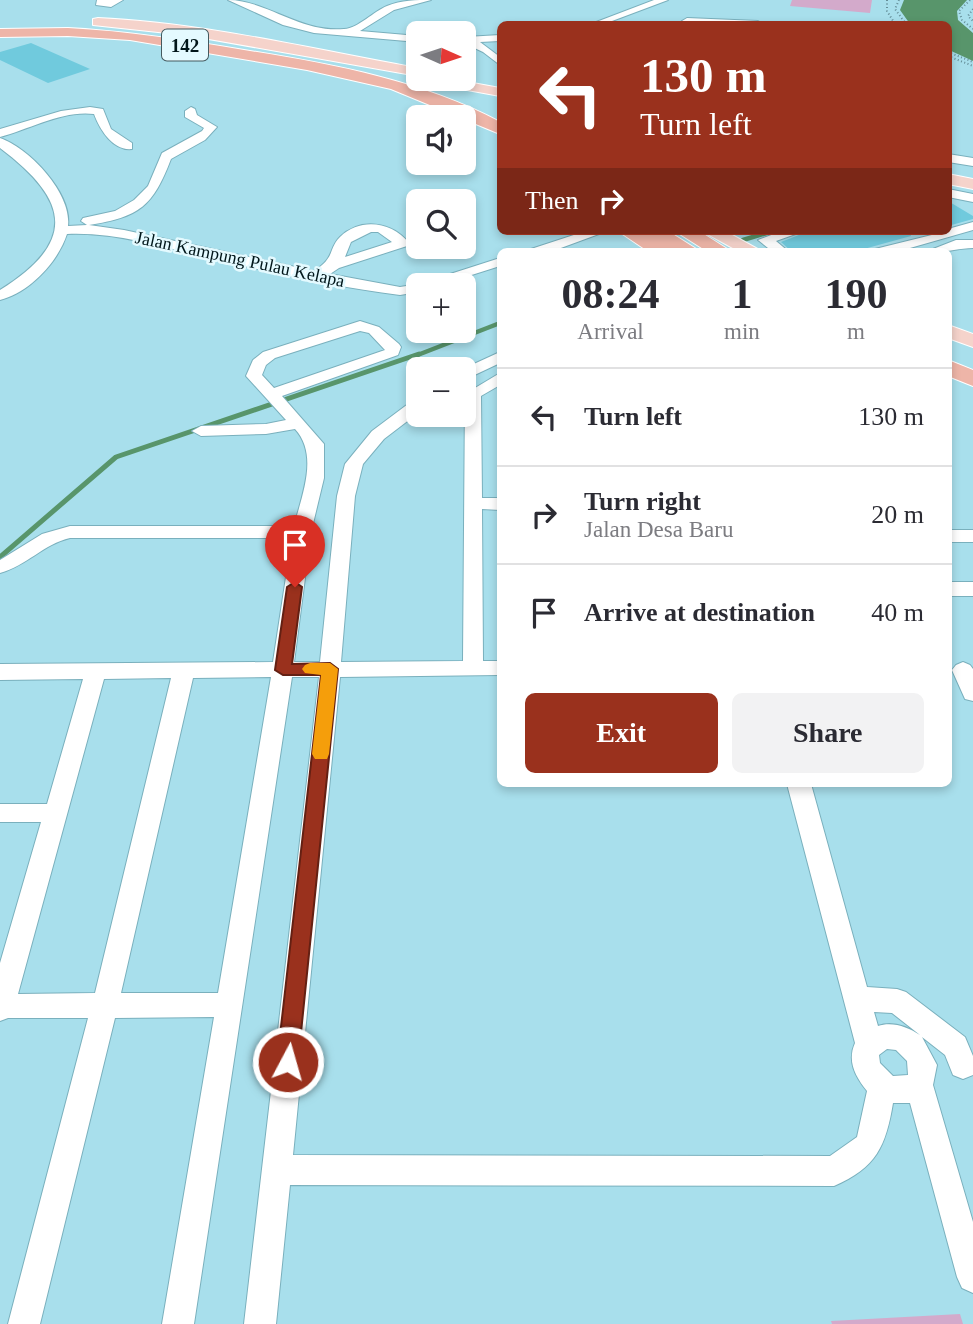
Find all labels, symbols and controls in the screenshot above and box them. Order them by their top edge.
north arrow [406,21,476,91]
map controls [406,21,476,427]
road number: 142 [162,30,208,60]
text: 130 m [640,48,767,103]
icon: left [525,49,616,140]
button: sound [406,105,476,175]
text: Turn left [640,106,752,142]
icon: right [592,182,630,220]
text: Then [525,186,578,215]
button: search [406,189,476,259]
street label: Jalan Kampung Pulau Kelapa [134,227,346,291]
text: 08:24 [562,271,660,317]
text: 1 [731,271,752,317]
text: 190 [824,271,887,317]
button: + [406,273,476,343]
text: Arrival [577,319,644,344]
text: min [724,319,760,344]
text: m [847,319,865,344]
button: − [406,357,476,427]
icon: left [525,398,563,436]
text: Turn left [584,402,682,431]
text: 130 m [858,402,924,431]
text: Turn right [584,487,701,516]
icon: right [525,496,563,534]
text: 20 m [871,500,924,529]
pin [265,515,325,587]
text: Jalan Desa Baru [584,517,733,542]
icon: arrive [276,526,314,564]
icon: arrive [525,594,563,632]
text: Arrive at destination [584,598,815,627]
text: 40 m [871,598,924,627]
button: Exit [525,693,718,773]
button: Share [732,693,924,773]
position arrow [251,1025,325,1099]

